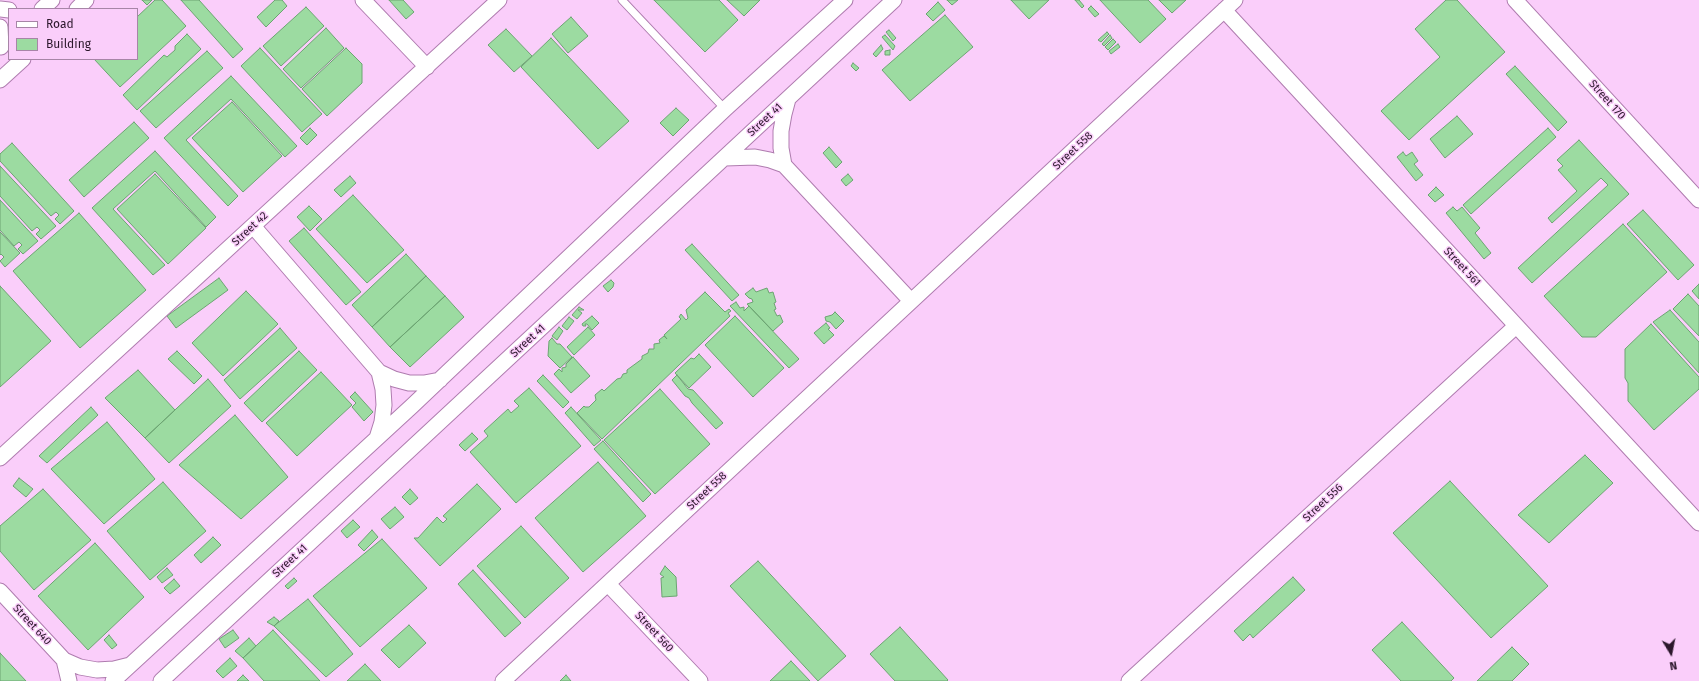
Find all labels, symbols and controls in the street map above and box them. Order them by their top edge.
legend [8,8,138,60]
text: Road [46,17,74,31]
text: Building [46,37,91,51]
street label: Street 170 [1586,78,1628,122]
street label: Street 41 [745,101,785,139]
street label: Street 558 [1050,129,1096,173]
street label: Street 42 [229,209,271,249]
street label: Street 561 [1441,245,1483,289]
street label: Street 41 [508,322,548,360]
street label: Street 558 [684,469,730,513]
street label: Street 556 [1300,481,1346,525]
street label: Street 41 [270,542,310,580]
street label: Street 640 [10,602,54,648]
street label: Street 560 [632,609,676,655]
north arrow [1651,633,1691,673]
text: N [1668,658,1678,672]

